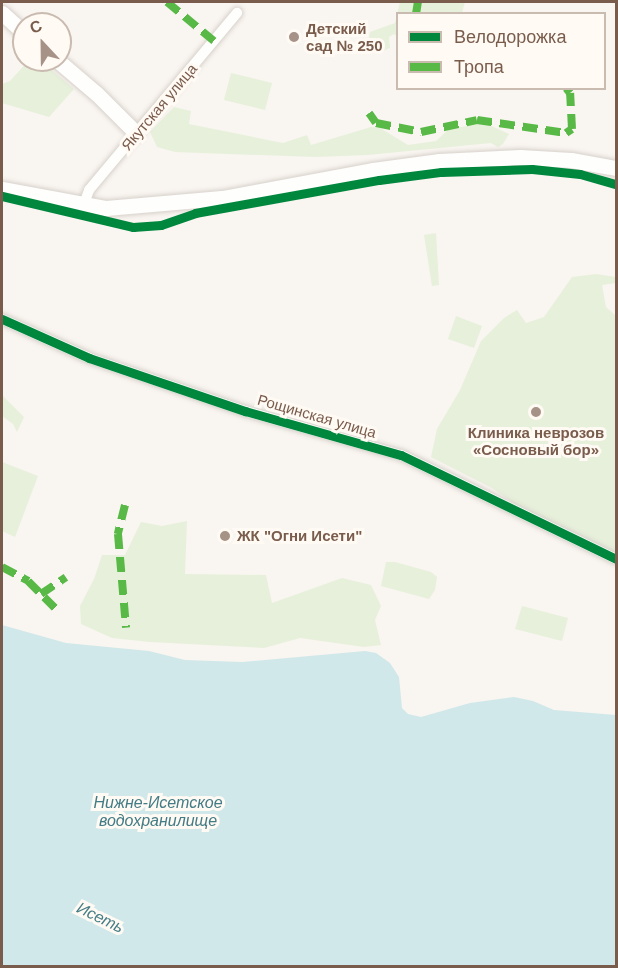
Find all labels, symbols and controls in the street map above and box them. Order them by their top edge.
north arrow [12,12,72,72]
legend [396,12,606,90]
text: С [27,17,44,37]
place label: Детский сад № 250 [306,19,382,54]
text: Велодорожка [454,27,566,47]
marker: Детский сад № 250 [287,30,301,44]
text: Тропа [454,57,504,77]
street label: Якутская улица [117,60,201,154]
street label: Рощинская улица [255,390,379,442]
marker: Клиника неврозов «Сосновый бор» [527,403,545,421]
place label: Клиника неврозов «Сосновый бор» [468,423,604,458]
place label: ЖК "Огни Исети" [237,527,362,545]
marker: ЖК "Огни Исети" [218,529,232,543]
water label: Нижне-Исетское водохранилище [93,793,223,831]
water label: Исеть [73,898,127,938]

